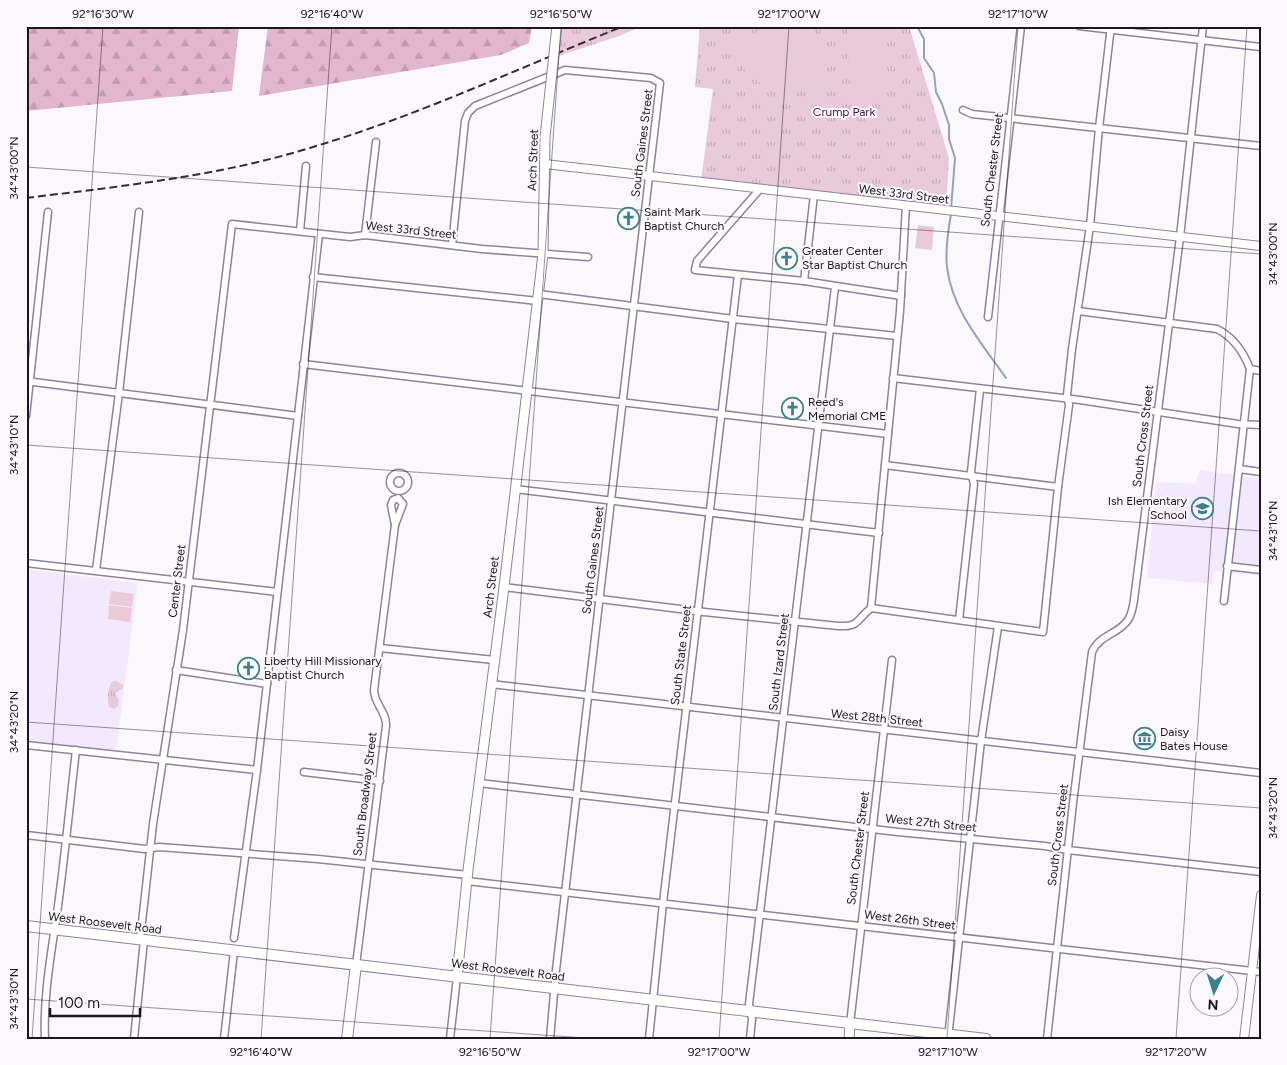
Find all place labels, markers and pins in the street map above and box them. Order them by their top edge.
place label: Saint Mark Baptist Church [644,205,725,233]
church icon: Saint Mark Baptist Church [616,207,640,231]
place label: Greater Center Star Baptist Church [802,244,908,272]
church icon: Greater Center Star Baptist Church [774,246,798,270]
place label: Reed's Memorial CME [808,395,886,423]
church icon: Reed's Memorial CME [780,397,804,421]
place label: Ish Elementary School [1108,494,1188,522]
school or university icon: Ish Elementary School [1191,496,1215,520]
place label: Liberty Hill Missionary Baptist Church [264,654,382,682]
church icon: Liberty Hill Missionary Baptist Church [236,656,260,680]
place label: Daisy Bates House [1160,725,1228,753]
museum icon: Daisy Bates House [1132,727,1156,751]

